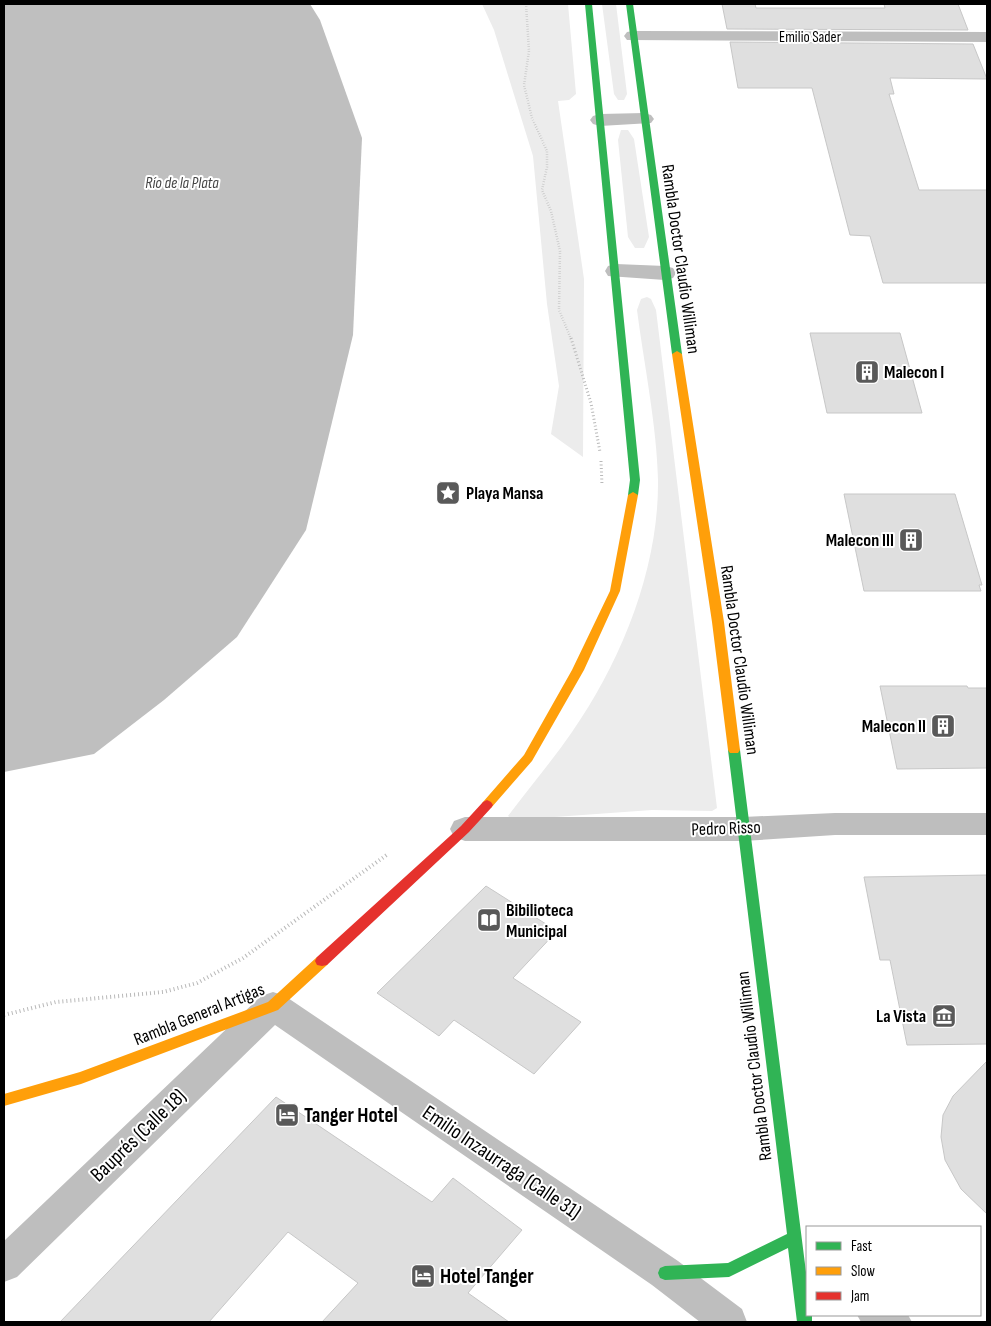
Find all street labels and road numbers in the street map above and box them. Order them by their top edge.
street label: Emilio Sader [779,28,842,47]
street label: Rambla Doctor Claudio Williman [657,163,704,355]
street label: Rambla Doctor Claudio Williman [716,564,763,756]
street label: Pedro Risso [691,817,761,840]
street label: Rambla Doctor Claudio Williman [732,970,777,1162]
street label: Rambla General Artigas [131,979,268,1050]
street label: Bauprés (Calle 18) [85,1084,191,1187]
street label: Emilio Inzaurraga (Calle 31) [418,1100,586,1225]

